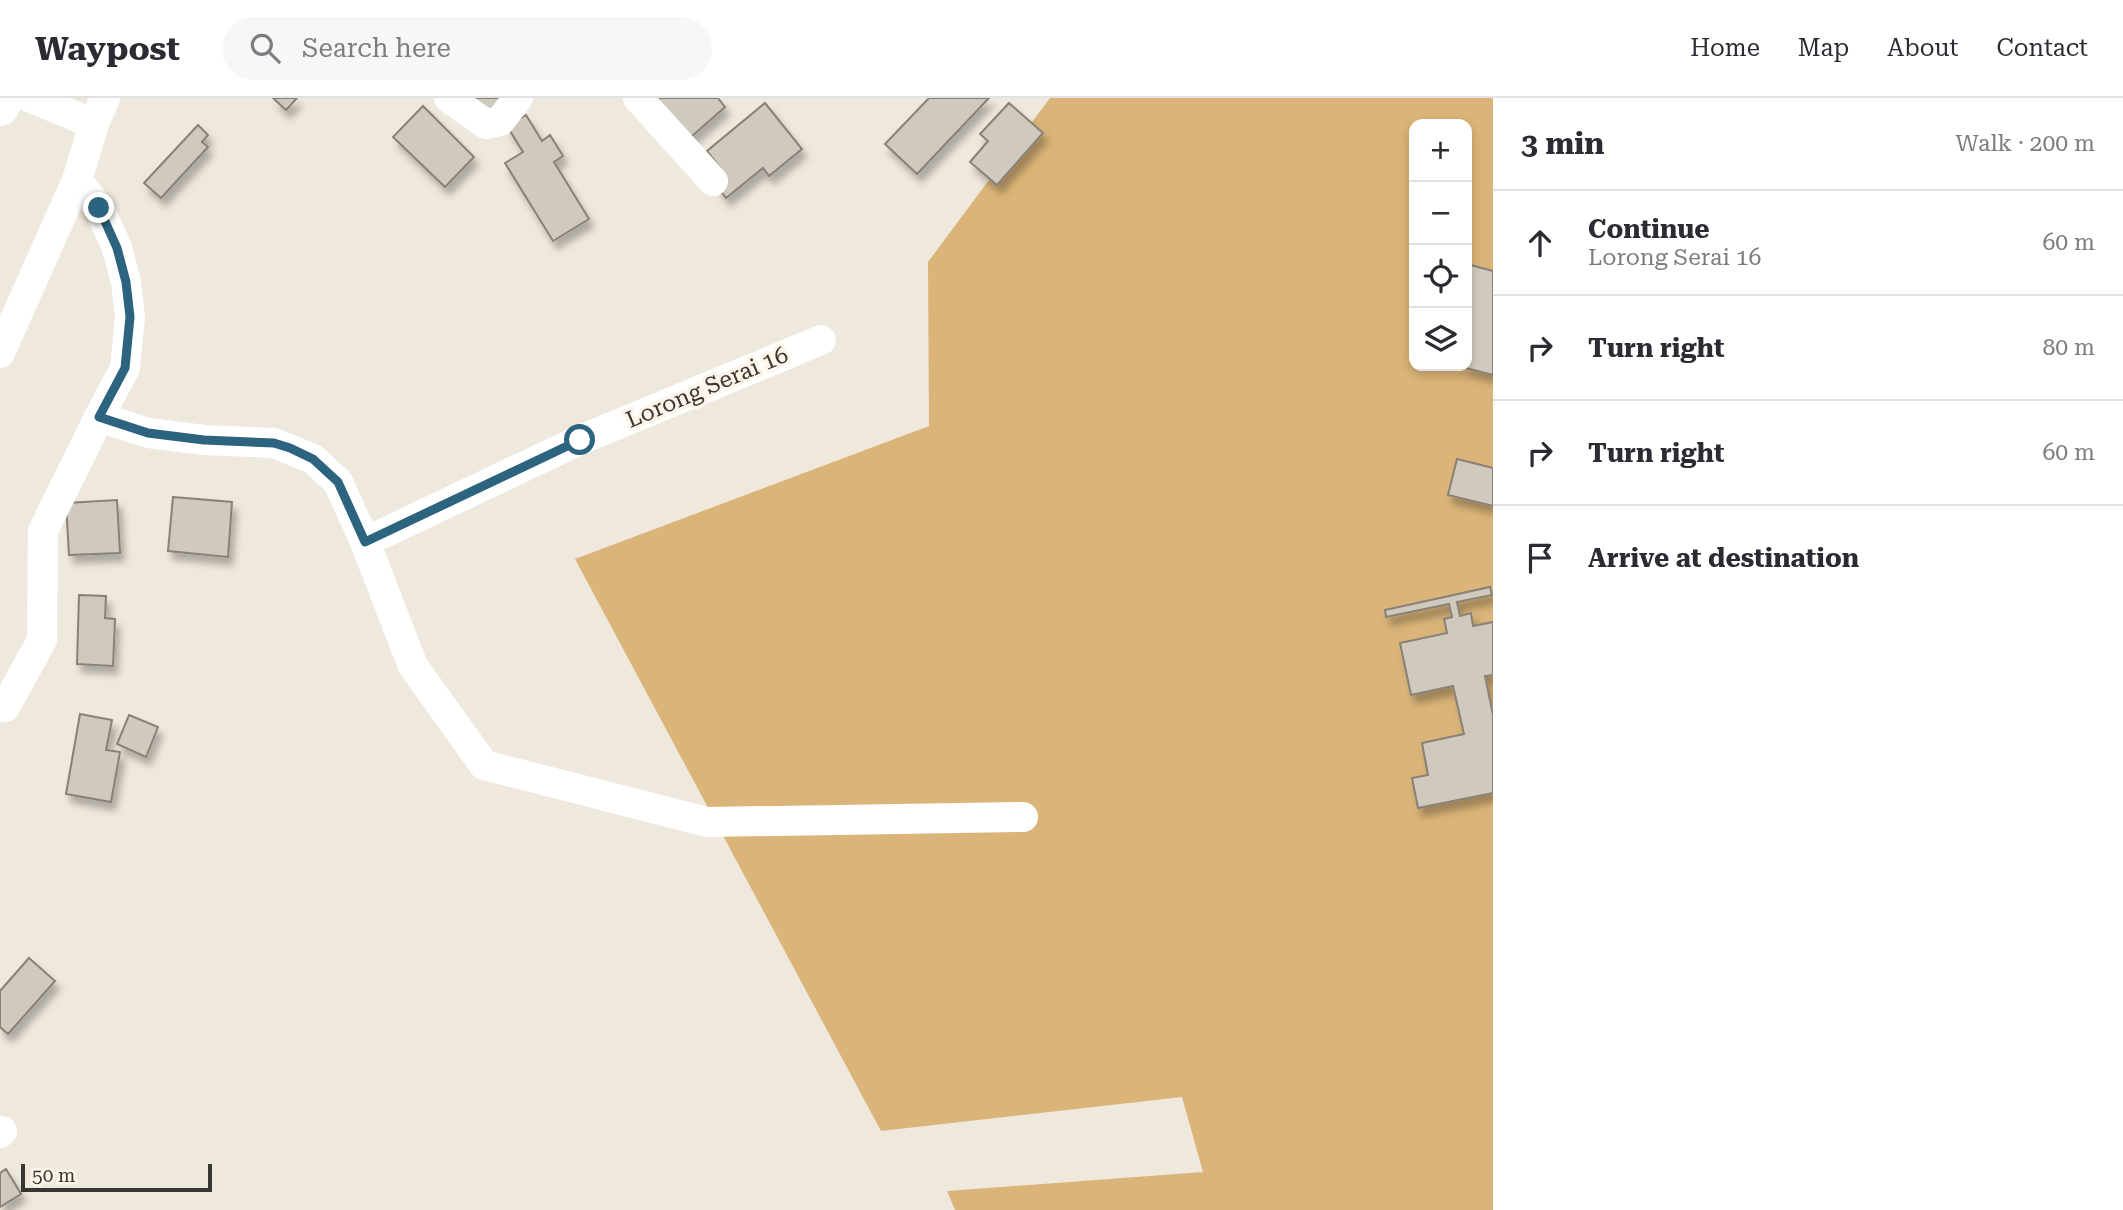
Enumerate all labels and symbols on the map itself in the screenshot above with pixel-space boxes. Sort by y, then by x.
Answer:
route end [83,192,114,223]
street label: Lorong Serai 16 [622,341,792,434]
route start [564,424,595,455]
scale bar [21,1161,212,1193]

